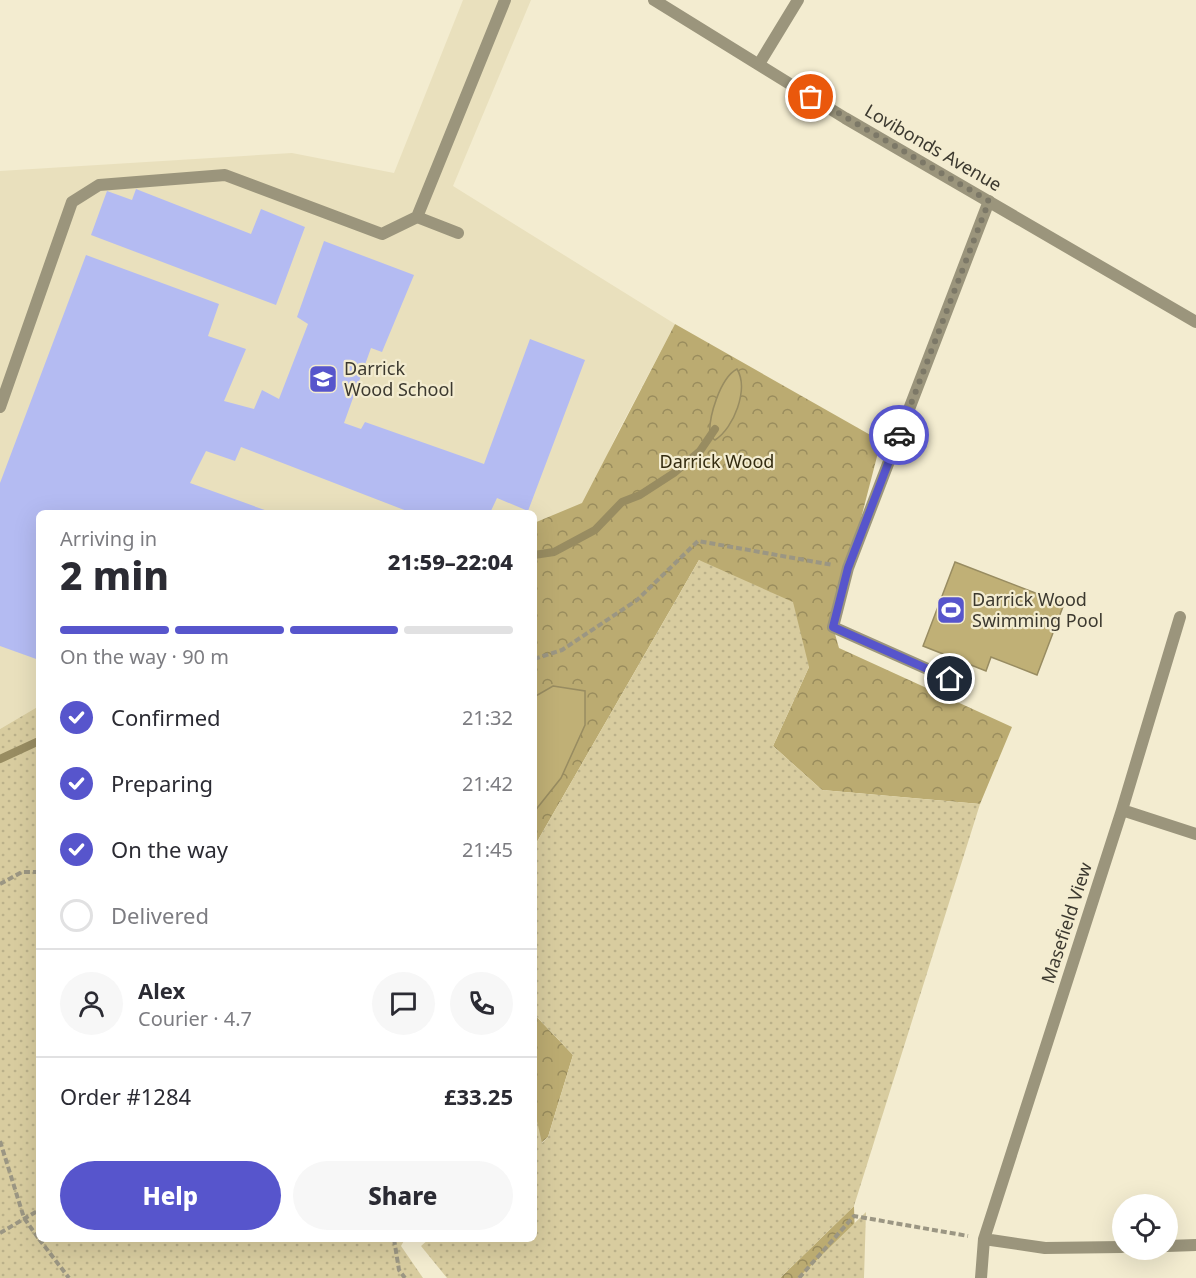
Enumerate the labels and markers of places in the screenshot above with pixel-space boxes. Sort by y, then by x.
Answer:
pin [785,71,836,122]
place label: Darrick Wood School [344,356,454,401]
school or university icon: Darrick Wood School [307,363,339,395]
place label: Darrick Wood Swimming Pool [972,587,1103,632]
sports icon: Darrick Wood Swimming Pool [935,594,967,626]
pin [924,653,975,704]

